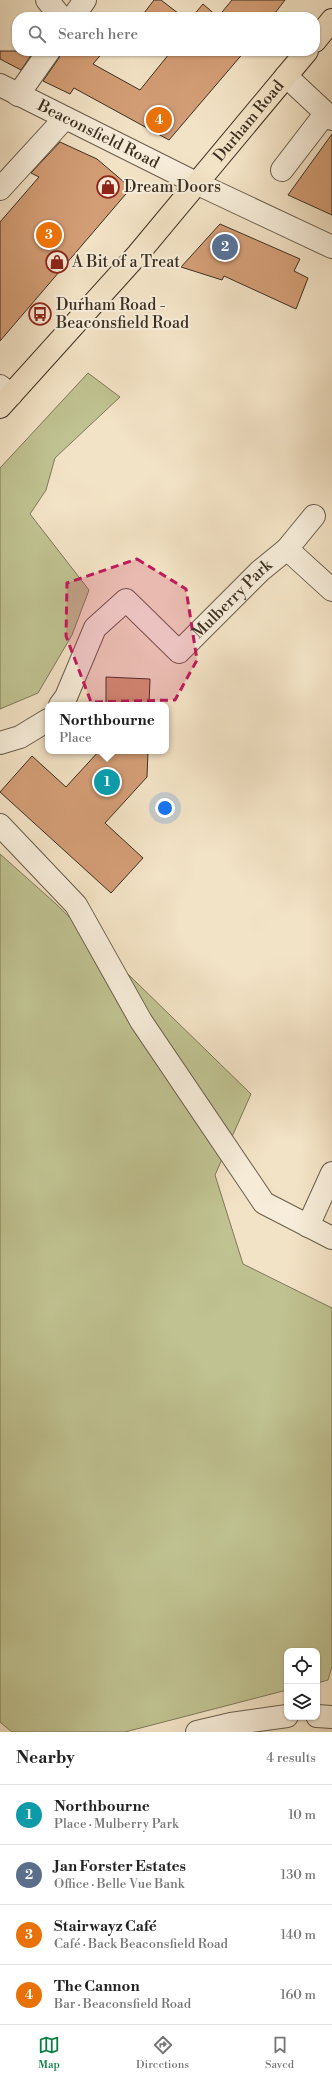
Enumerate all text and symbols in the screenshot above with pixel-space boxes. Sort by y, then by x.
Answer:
search box [12,12,320,56]
icon: search [26,23,48,45]
text: Search here [58,25,138,44]
street label: Durham Road [209,76,288,166]
street label: Beaconsfield Road [33,95,162,173]
pin: 4 [146,105,172,135]
shop icon: Dream Doors [95,174,121,200]
place label: Dream Doors [124,177,221,197]
pin: 3 [36,220,62,250]
pin: 2 [212,232,238,262]
shop icon: A Bit of a Treat [44,249,70,275]
place label: A Bit of a Treat [71,252,180,272]
place label: Durham Road - Beaconsfield Road [55,295,189,333]
bus stop icon: Durham Road - Beaconsfield Road [27,301,53,327]
street label: Mulberry Park [188,554,277,643]
popup [45,702,169,754]
text: Northbourne [59,711,155,730]
text: Place [59,730,92,746]
pin: 1 [94,767,120,797]
your location [155,798,175,818]
map controls [284,1648,320,1720]
button: locate [284,1648,320,1684]
button: layers [284,1684,320,1720]
text: Nearby [16,1747,75,1769]
text: 4 results [266,1750,316,1766]
text: Northbourne [54,1797,150,1816]
text: 1 [26,1807,32,1823]
text: 10 m [288,1807,316,1823]
text: Place · Mulberry Park [54,1816,179,1832]
text: Jan Forster Estates [54,1857,186,1876]
text: 2 [25,1867,33,1883]
text: 130 m [281,1867,316,1883]
text: Office · Belle Vue Bank [54,1876,185,1892]
text: Stairwayz Café [54,1917,157,1936]
text: 3 [25,1927,33,1943]
text: 140 m [280,1927,316,1943]
text: Café · Back Beaconsfield Road [54,1936,228,1952]
text: The Cannon [54,1977,140,1996]
text: 4 [25,1987,33,2003]
text: 160 m [280,1987,316,2003]
text: Bar · Beaconsfield Road [54,1996,191,2012]
tab: Map [38,2034,60,2072]
tab: Directions [136,2034,189,2072]
tab: Saved [265,2034,294,2072]

